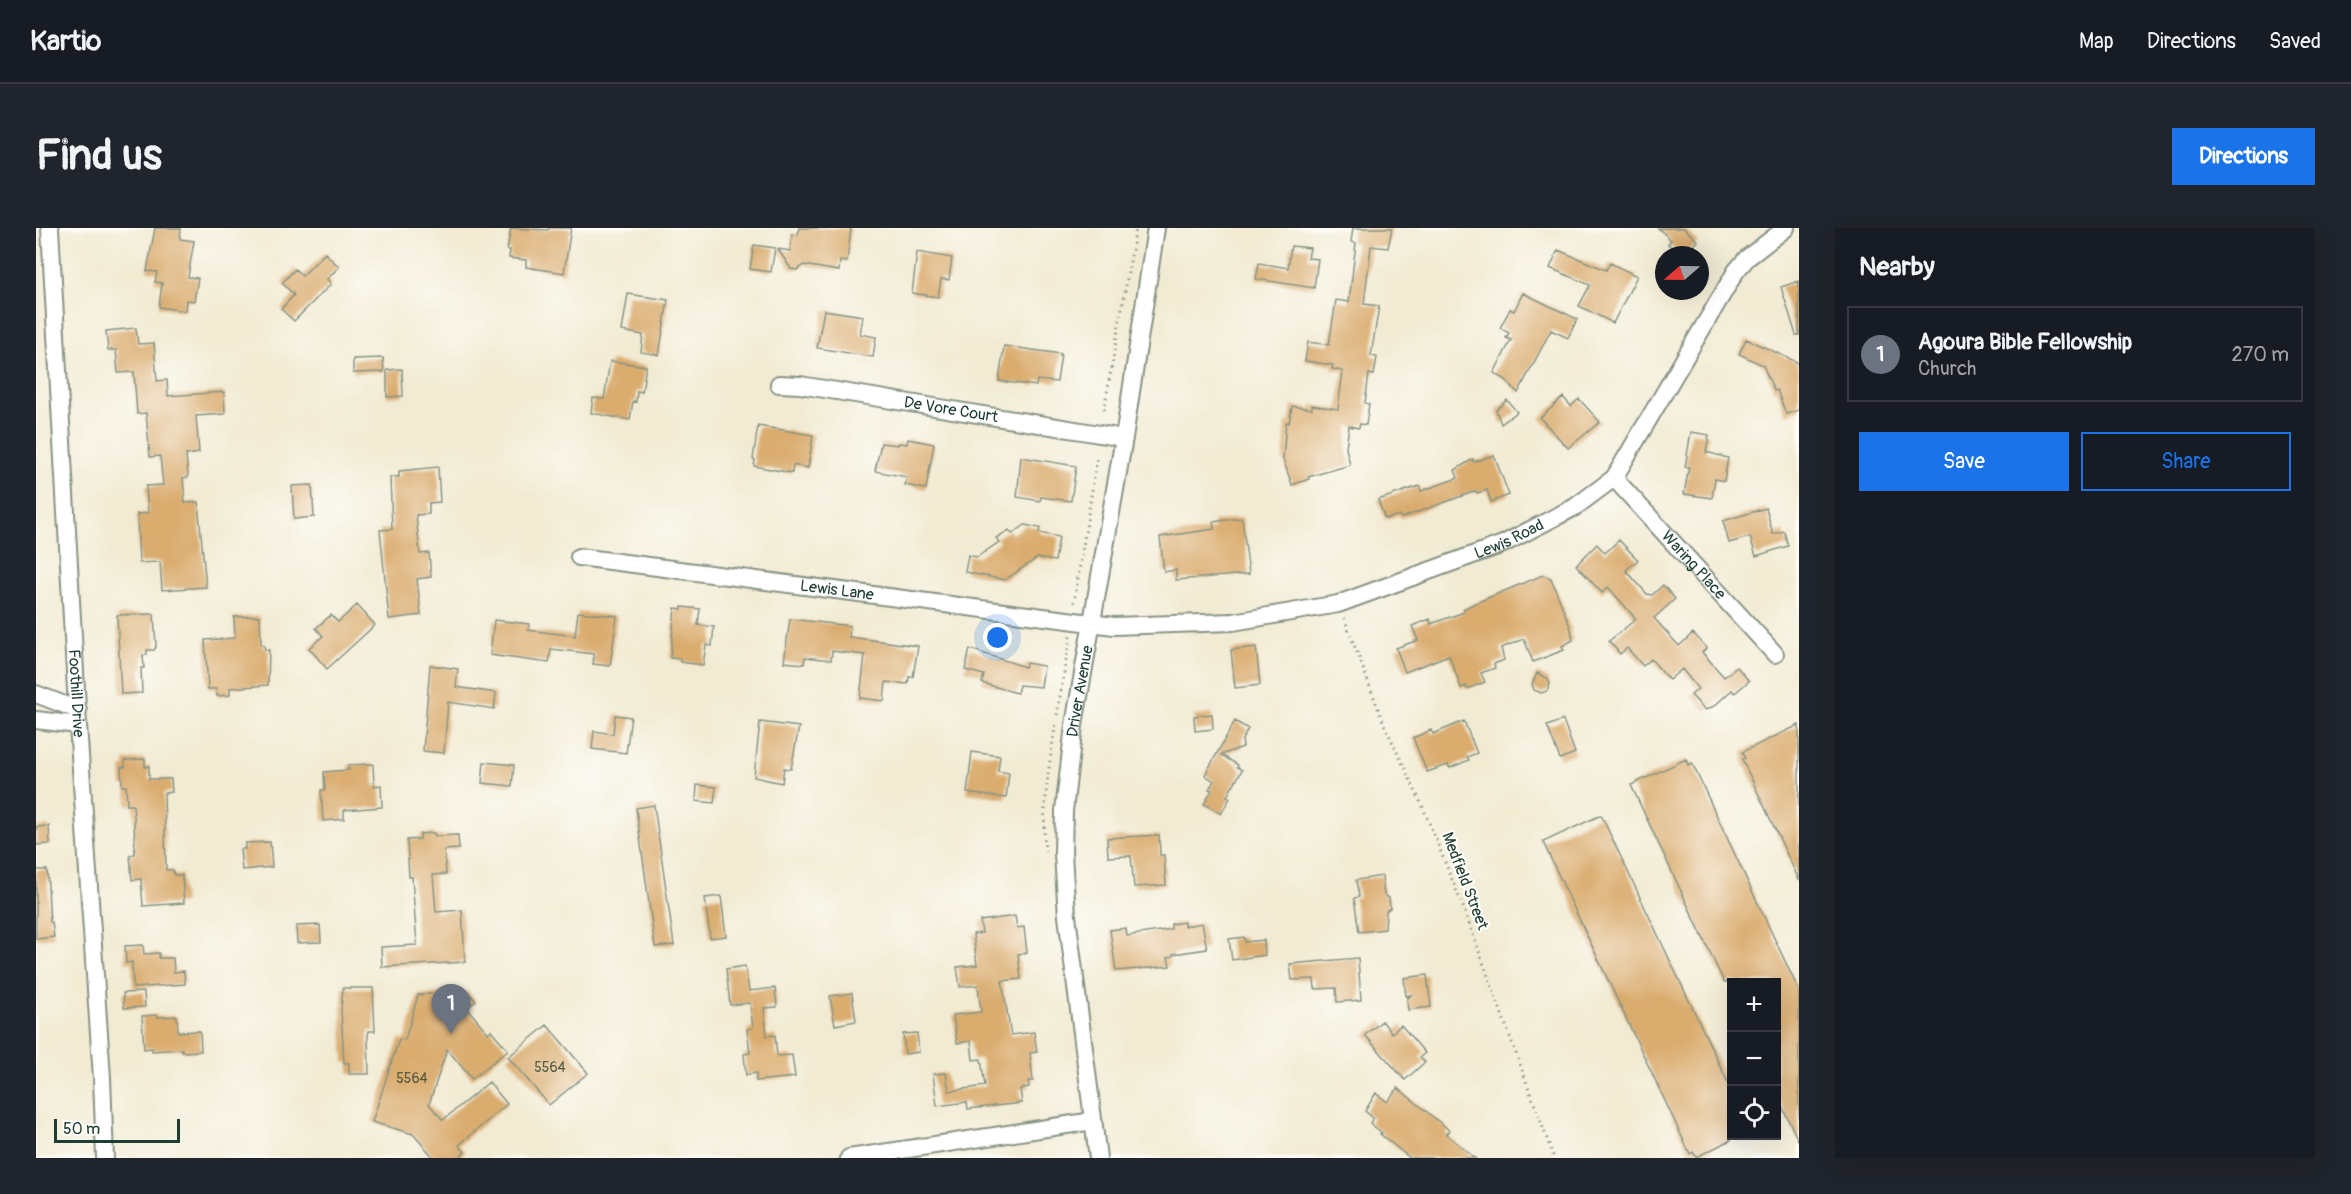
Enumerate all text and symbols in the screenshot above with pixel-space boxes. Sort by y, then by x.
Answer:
text: Kartio [30,24,101,59]
text: Map [2079,28,2114,55]
text: Directions [2147,28,2236,55]
text: Saved [2269,28,2321,55]
button: Directions [2172,128,2315,185]
text: Find us [36,130,162,182]
north arrow [1655,246,1709,300]
text: Nearby [1859,251,1935,283]
text: Agoura Bible Fellowship [1918,328,2132,356]
text: 1 [1877,342,1884,367]
text: 270 m [2231,342,2289,367]
text: Church [1918,356,1976,381]
street label: De Vore Court [902,392,1000,427]
button: Save [1859,432,2069,491]
button: Share [2081,432,2291,491]
street label: Lewis Road [1472,515,1547,564]
street label: Waring Place [1657,526,1730,604]
street label: Lewis Lane [799,576,875,605]
your location [983,623,1012,652]
street label: Driver Avenue [1063,644,1098,738]
street label: Foothill Drive [64,649,89,738]
street label: Medfield Street [1437,829,1493,933]
map controls [1727,978,1781,1140]
button: + [1727,978,1781,1032]
pin: 1 [432,984,470,1034]
button: − [1727,1032,1781,1086]
house number: 5564 [534,1059,566,1076]
house number: 5564 [396,1070,428,1087]
button: locate [1727,1086,1781,1140]
scale bar [54,1116,180,1144]
text: 50 m [63,1119,100,1139]

